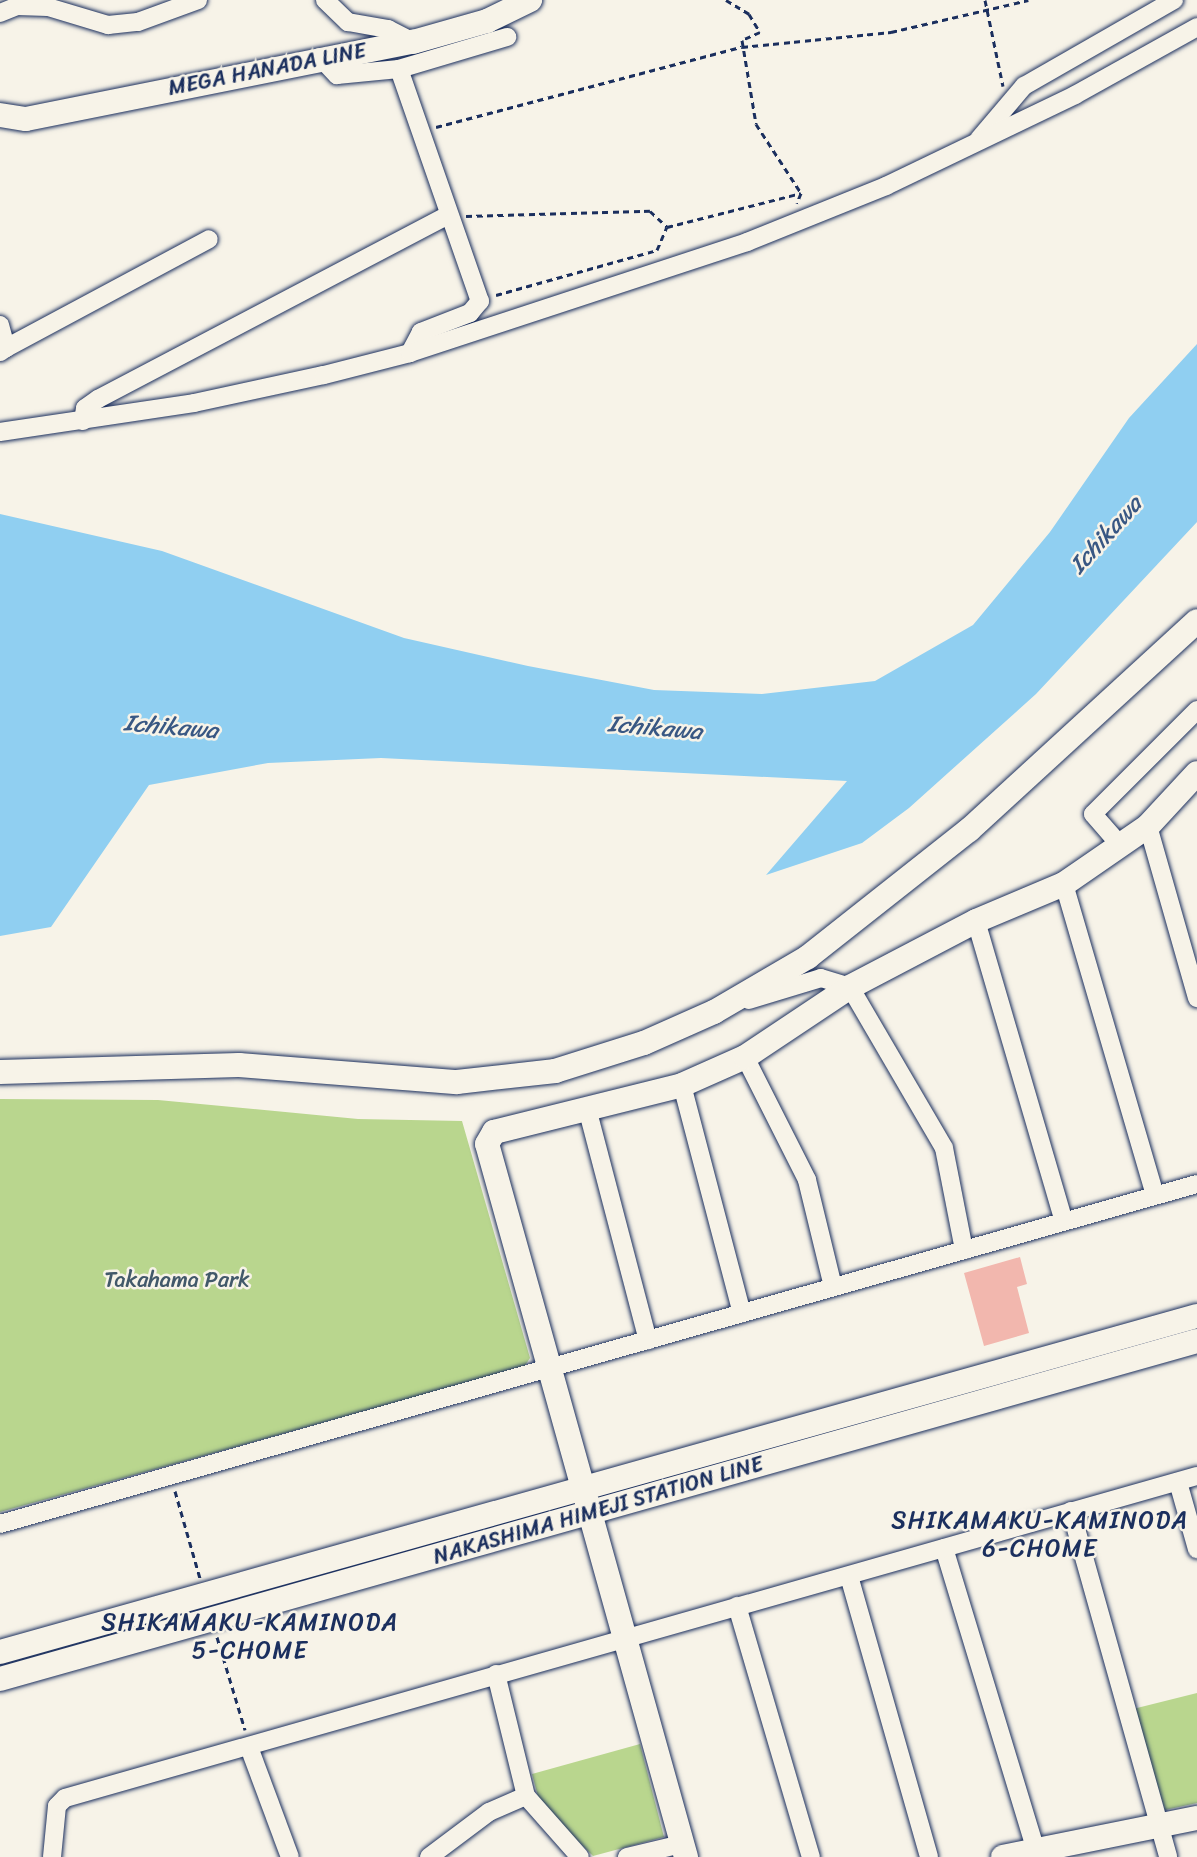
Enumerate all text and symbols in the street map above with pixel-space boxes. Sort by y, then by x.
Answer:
street label: MEGA HANADA LINE [165,37,369,101]
water label: Ichikawa [1064,490,1148,580]
water label: Ichikawa [123,709,219,745]
water label: Ichikawa [607,710,703,746]
park label: Takahama Park [104,1267,250,1293]
street label: NAKASHIMA HIMEJI STATION LINE [428,1450,768,1570]
district label: SHIKAMAKU-KAMINODA 6-CHOME [893,1507,1187,1563]
district label: SHIKAMAKU-KAMINODA 5-CHOME [103,1609,397,1665]

